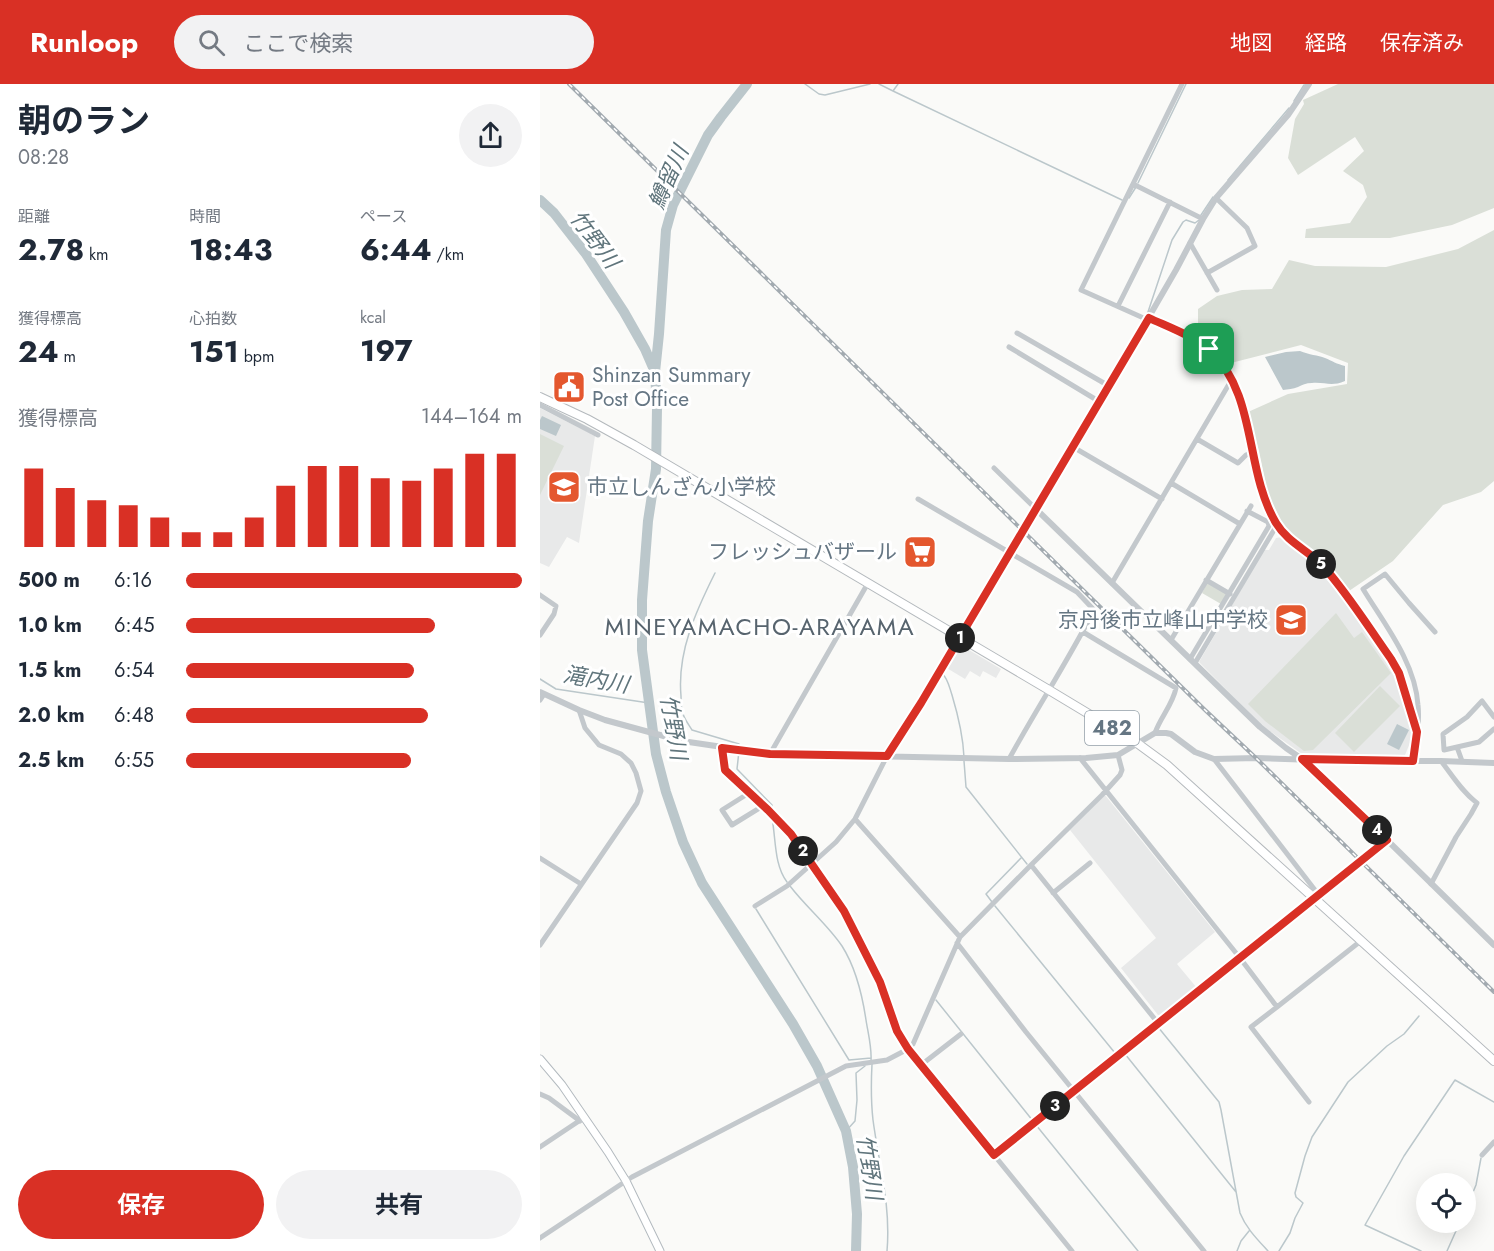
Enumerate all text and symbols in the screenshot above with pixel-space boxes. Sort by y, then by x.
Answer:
search box [174,15,594,69]
text: Runloop [30,22,138,63]
icon: search [195,26,228,59]
text: ここで検索 [243,27,353,59]
text: 地図 [1230,28,1272,58]
text: 経路 [1305,28,1347,58]
text: 保存済み [1380,28,1464,58]
text: 朝のラン [18,97,150,144]
button: share [459,104,522,167]
water label: 鱒留川 [640,139,697,214]
text: 08:28 [18,143,69,172]
water label: 竹野川 [562,203,629,277]
text: 距離 [18,205,50,228]
text: 時間 [189,205,221,228]
text: ペース [360,205,407,228]
text: 2.78 [18,228,84,271]
text: 18:43 [189,228,272,271]
text: 6:44 [360,228,432,271]
text: km [84,243,109,266]
text: /km [432,243,464,266]
text: kcal [360,306,386,329]
text: 獲得標高 [18,307,82,330]
text: 心拍数 [189,307,237,330]
pin [1183,323,1234,374]
text: 197 [360,329,413,372]
text: 24 [18,330,59,373]
text: 151 [189,330,239,373]
icon: arrive [1192,332,1225,365]
text: m [59,345,76,368]
text: bpm [239,345,274,368]
place label: Shinzan Summary Post Office [592,360,751,414]
public building icon: Shinzan Summary Post Office [551,369,587,405]
text: 144–164 m [421,402,522,431]
text: 獲得標高 [18,404,98,433]
school or university icon: 市立しんざん小学校 [546,469,582,505]
place label: 市立しんざん小学校 [587,472,776,502]
supermarket icon: フレッシュバザール [902,534,938,570]
place label: フレッシュバザール [708,537,897,567]
pin: 5 [1306,549,1336,579]
text: 5 [1316,552,1326,575]
text: 500 m [18,566,80,595]
text: 6:16 [114,566,152,595]
school or university icon: 京丹後市立峰山中学校 [1273,602,1309,638]
place label: 京丹後市立峰山中学校 [1058,605,1268,635]
district label: MINEYAMACHO-ARAYAMA [605,609,915,644]
text: 1.0 km [18,611,82,640]
text: 6:45 [114,611,154,640]
pin: 1 [945,623,975,653]
text: 1 [956,626,964,649]
text: 1.5 km [18,656,81,685]
text: 6:54 [114,656,154,685]
water label: 滝内川 [561,658,633,701]
water label: 竹野川 [653,692,696,764]
text: 2.0 km [18,701,85,730]
text: 6:48 [114,701,154,730]
road number: 482 [1085,711,1139,745]
text: 2.5 km [18,746,84,775]
text: 6:55 [114,746,154,775]
pin: 4 [1362,815,1392,845]
text: 4 [1371,818,1383,841]
pin: 2 [788,836,818,866]
text: 2 [798,839,808,862]
pin: 3 [1040,1091,1070,1121]
text: 3 [1050,1094,1060,1117]
water label: 竹野川 [849,1132,891,1204]
button: 保存 [18,1170,264,1239]
button: 共有 [276,1170,522,1239]
map controls [1416,1173,1476,1233]
button: locate [1416,1173,1476,1233]

